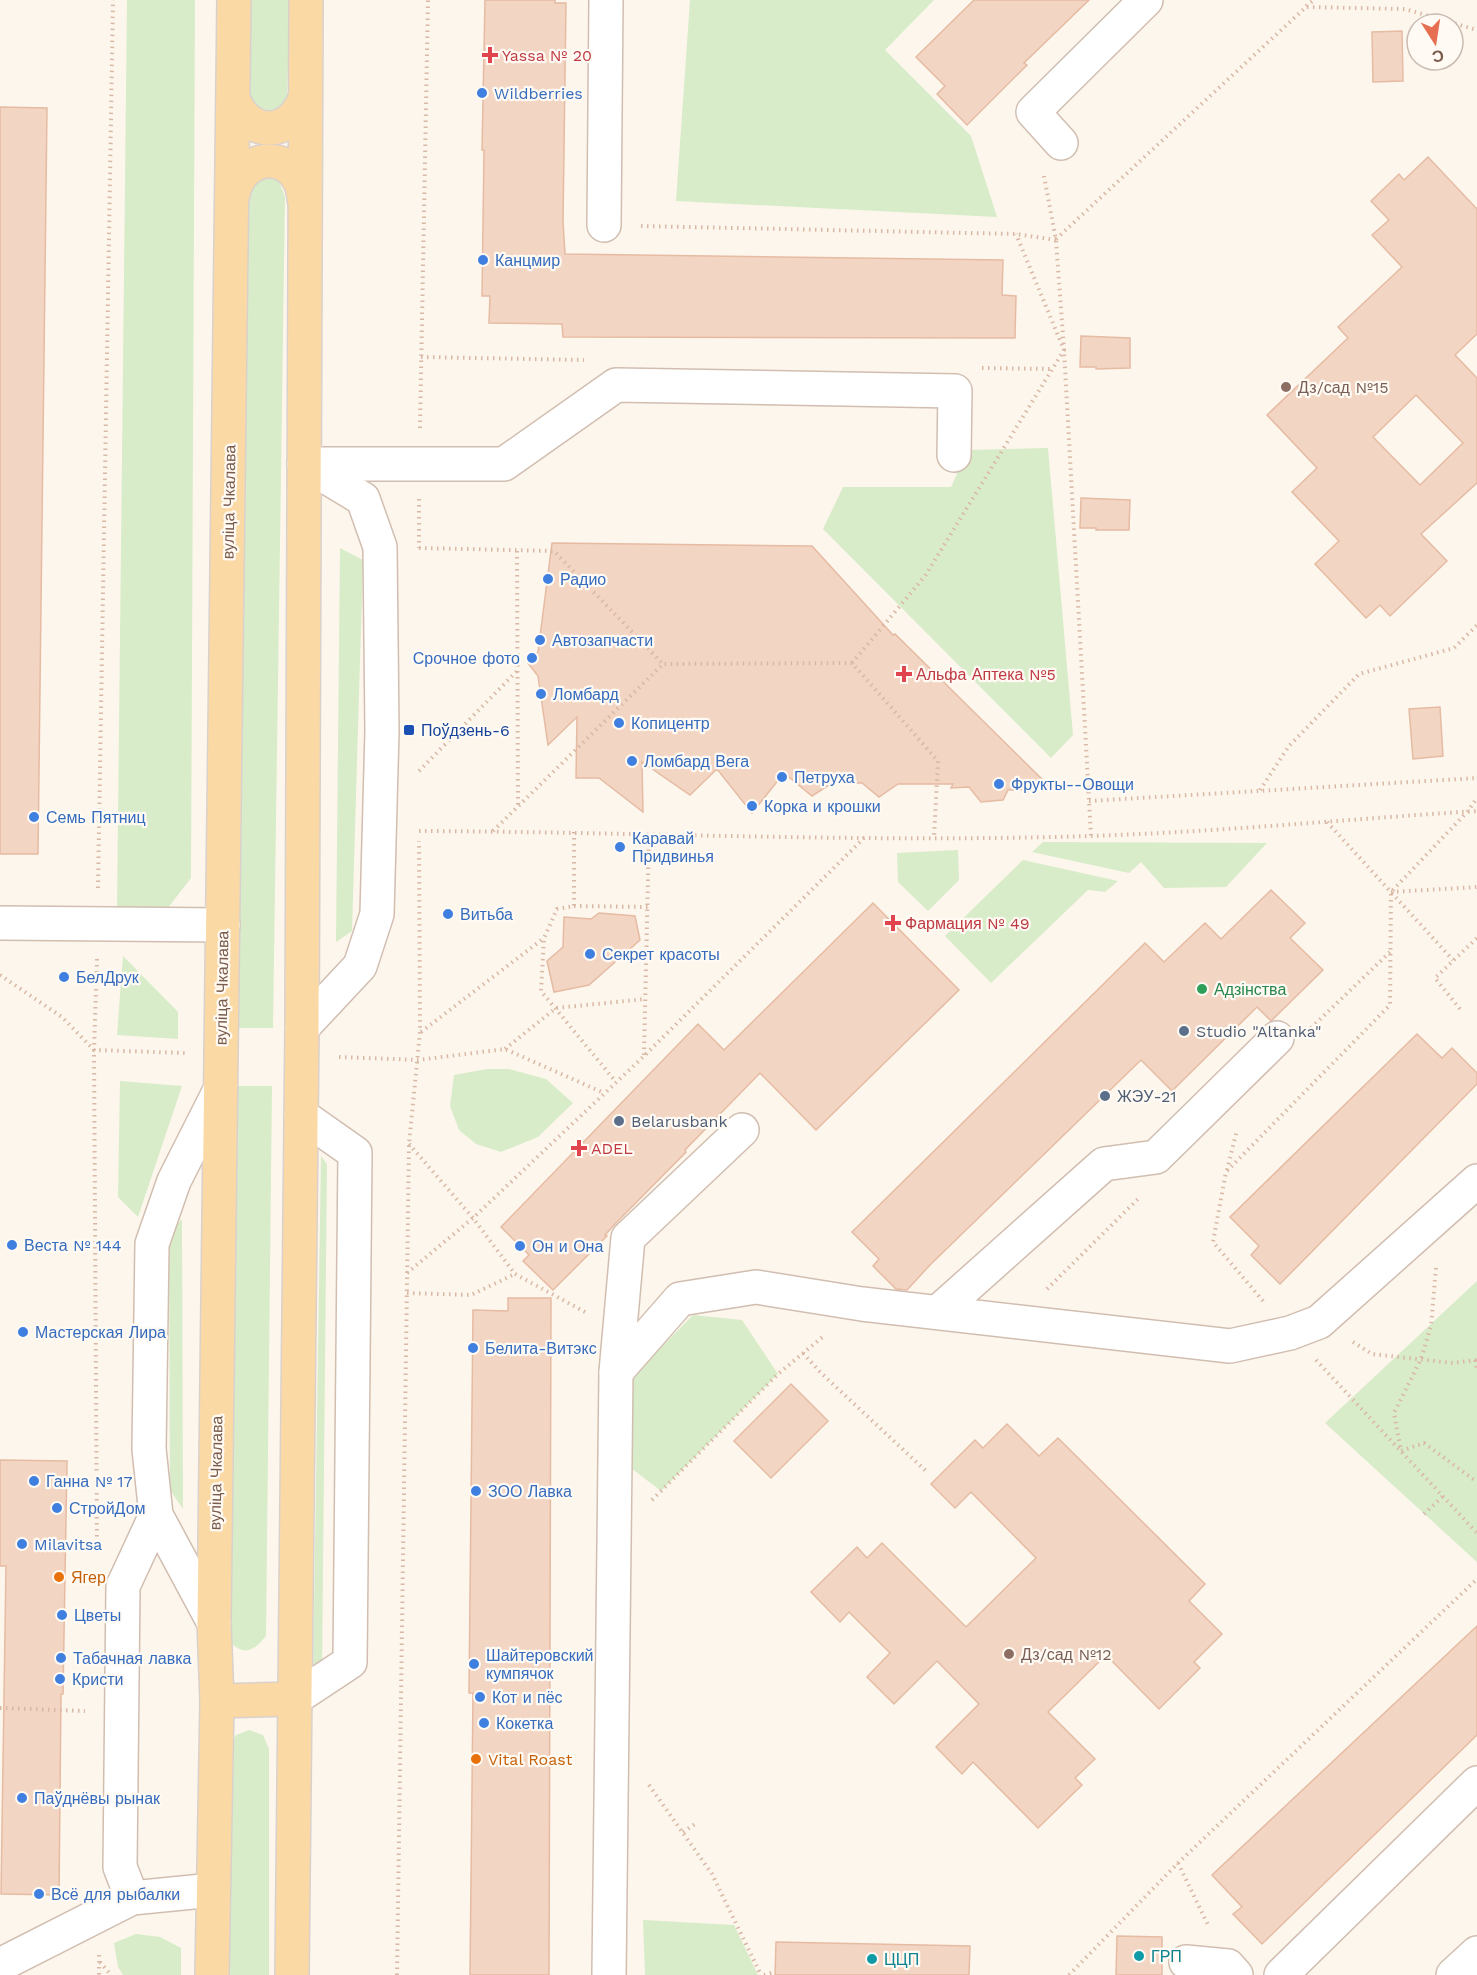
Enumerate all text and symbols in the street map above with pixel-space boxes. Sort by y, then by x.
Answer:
north arrow [1405,12,1465,72]
place label: Yassa № 20 [502,46,592,65]
text: С [1430,46,1446,67]
marker: Yassa № 20 [483,48,497,62]
place label: Wildberries [494,84,583,103]
marker: Wildberries [475,86,489,100]
place label: Канцмир [495,251,560,270]
marker: Канцмир [476,253,490,267]
place label: Дз/сад №15 [1298,378,1388,397]
marker: Дз/сад №15 [1279,380,1293,394]
street label: вуліца Чкалава [219,444,240,559]
place label: Радио [560,570,606,589]
marker: Радио [541,572,555,586]
place label: Автозапчасти [552,631,653,650]
marker: Автозапчасти [533,633,547,647]
place label: Срочное фото [413,649,520,668]
marker: Срочное фото [525,651,539,665]
place label: Альфа Аптека №5 [916,665,1056,684]
marker: Альфа Аптека №5 [897,667,911,681]
place label: Ломбард [553,685,619,704]
marker: Ломбард [534,687,548,701]
place label: Копицентр [631,714,710,733]
marker: Копицентр [612,716,626,730]
place label: Поўдзень-6 [421,721,510,740]
marker: Поўдзень-6 [402,723,416,737]
place label: Ломбард Вега [644,752,749,771]
marker: Ломбард Вега [625,754,639,768]
place label: Петруха [794,768,855,787]
marker: Петруха [775,770,789,784]
place label: Фрукты--Овощи [1011,775,1134,794]
marker: Фрукты--Овощи [992,777,1006,791]
place label: Корка и крошки [764,797,881,816]
marker: Корка и крошки [745,799,759,813]
place label: Семь Пятниц [46,808,146,827]
marker: Семь Пятниц [27,810,41,824]
place label: Каравай Придвинья [632,829,714,866]
marker: Каравай Придвинья [613,840,627,854]
place label: Витьба [460,905,513,924]
marker: Витьба [441,907,455,921]
place label: Фармация № 49 [905,914,1030,933]
marker: Фармация № 49 [886,916,900,930]
street label: вуліца Чкалава [212,930,233,1045]
place label: Секрет красоты [602,945,720,964]
marker: Секрет красоты [583,947,597,961]
place label: БелДрук [76,968,140,987]
marker: БелДрук [57,970,71,984]
place label: Адзінства [1214,980,1286,999]
marker: Адзінства [1195,982,1209,996]
place label: Studio "Altanka" [1196,1022,1321,1041]
marker: Studio "Altanka" [1177,1024,1191,1038]
place label: ЖЭУ-21 [1117,1087,1177,1106]
marker: ЖЭУ-21 [1098,1089,1112,1103]
place label: Belarusbank [631,1112,728,1131]
marker: Belarusbank [612,1114,626,1128]
place label: ADEL [591,1139,633,1158]
marker: ADEL [572,1141,586,1155]
place label: Веста № 144 [24,1236,122,1255]
place label: Он и Она [532,1237,603,1256]
marker: Веста № 144 [5,1238,19,1252]
marker: Он и Она [513,1239,527,1253]
place label: Мастерская Лира [35,1323,166,1342]
marker: Мастерская Лира [16,1325,30,1339]
place label: Белита-Витэкс [485,1339,597,1358]
marker: Белита-Витэкс [466,1341,480,1355]
street label: вуліца Чкалава [206,1415,227,1530]
place label: Ганна № 17 [46,1472,133,1491]
marker: Ганна № 17 [27,1474,41,1488]
place label: ЗОО Лавка [488,1482,572,1501]
marker: ЗОО Лавка [469,1484,483,1498]
place label: СтройДом [69,1499,146,1518]
marker: СтройДом [50,1501,64,1515]
place label: Milavitsa [34,1535,102,1554]
marker: Milavitsa [15,1537,29,1551]
place label: Ягер [71,1568,106,1587]
marker: Ягер [52,1570,66,1584]
place label: Цветы [74,1606,121,1625]
marker: Цветы [55,1608,69,1622]
place label: Дз/сад №12 [1021,1645,1111,1664]
place label: Шайтеровский кумпячок [486,1646,594,1683]
marker: Дз/сад №12 [1002,1647,1016,1661]
place label: Табачная лавка [73,1649,192,1668]
marker: Табачная лавка [54,1651,68,1665]
marker: Шайтеровский кумпячок [467,1657,481,1671]
place label: Кристи [72,1670,123,1689]
marker: Кристи [53,1672,67,1686]
place label: Кот и пёс [492,1688,563,1707]
marker: Кот и пёс [473,1690,487,1704]
place label: Кокетка [496,1714,553,1733]
marker: Кокетка [477,1716,491,1730]
place label: Vital Roast [488,1750,573,1769]
marker: Vital Roast [469,1752,483,1766]
place label: Паўднёвы рынак [34,1789,161,1808]
marker: Паўднёвы рынак [15,1791,29,1805]
place label: Всё для рыбалки [51,1885,180,1904]
marker: Всё для рыбалки [32,1887,46,1901]
place label: ГРП [1151,1947,1182,1966]
marker: ГРП [1132,1949,1146,1963]
place label: ЦЦП [884,1950,919,1969]
marker: ЦЦП [865,1952,879,1966]

